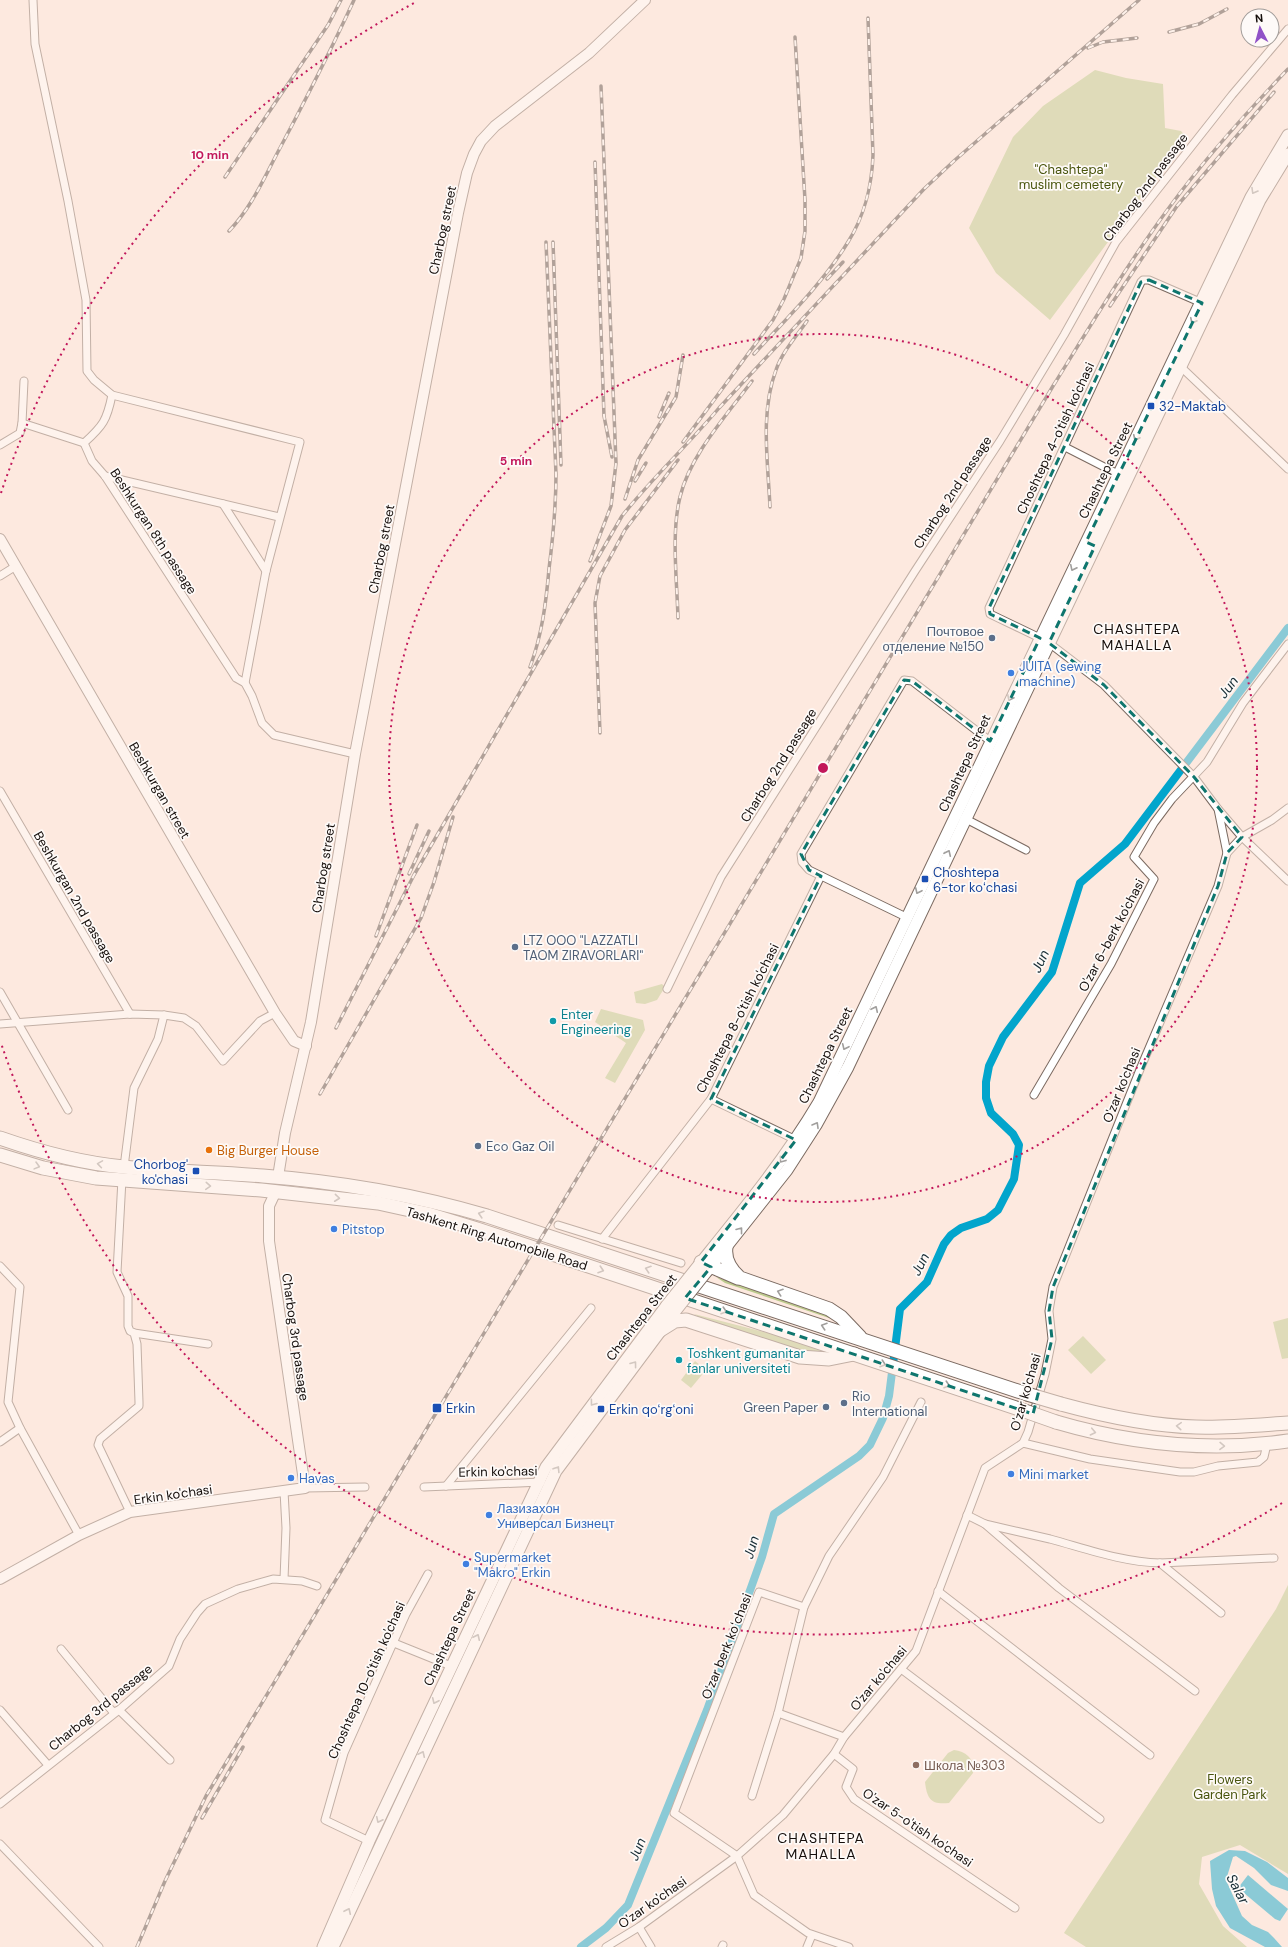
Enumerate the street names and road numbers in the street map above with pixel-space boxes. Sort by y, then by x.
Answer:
street label: Charbog 2nd passage [1099,130,1192,245]
street label: Charbog street [425,184,460,276]
street label: Choshtepa 4-o'tish ko'chasi [1013,360,1098,517]
street label: Chashtepa Street [1075,419,1136,521]
street label: Charbog 2nd passage [910,433,995,552]
street label: Beshkurgan 8th passage [106,465,201,597]
street label: Charbog street [365,503,398,595]
street label: Charbog 2nd passage [736,705,820,825]
street label: Chashtepa Street [934,712,994,815]
street label: Beshkurgan street [125,739,194,842]
street label: Charbog street [308,822,339,914]
street label: Beshkurgan 2nd passage [30,828,119,966]
street label: O'zar 6-berk ko'chasi [1075,876,1148,995]
street label: Choshtepa 8-o'tish ko'chasi [692,941,783,1096]
street label: Chashtepa Street [795,1004,856,1106]
street label: O'zar ko'chasi [1099,1045,1144,1125]
street label: Tashkent Ring Automobile Road [404,1203,590,1274]
street label: Chashtepa Street [602,1270,681,1364]
street label: Charbog 3rd passage [278,1272,313,1402]
street label: O'zar ko'chasi [1006,1351,1045,1433]
street label: Erkin ko'chasi [458,1462,538,1481]
street label: Erkin ko'chasi [133,1481,213,1508]
street label: Chashtepa Street [419,1586,479,1689]
street label: Oʻzar berk koʻchasi [697,1591,755,1702]
street label: Choshtepa 10-o'tish ko'chasi [324,1599,409,1762]
street label: O'zar ko'chasi [846,1642,911,1714]
street label: Chаrbog 3rd passage [45,1660,156,1754]
street label: O'zar 5-o'tish ko'chasi [859,1784,976,1871]
street label: O'zar ko'chasi [615,1873,690,1932]

